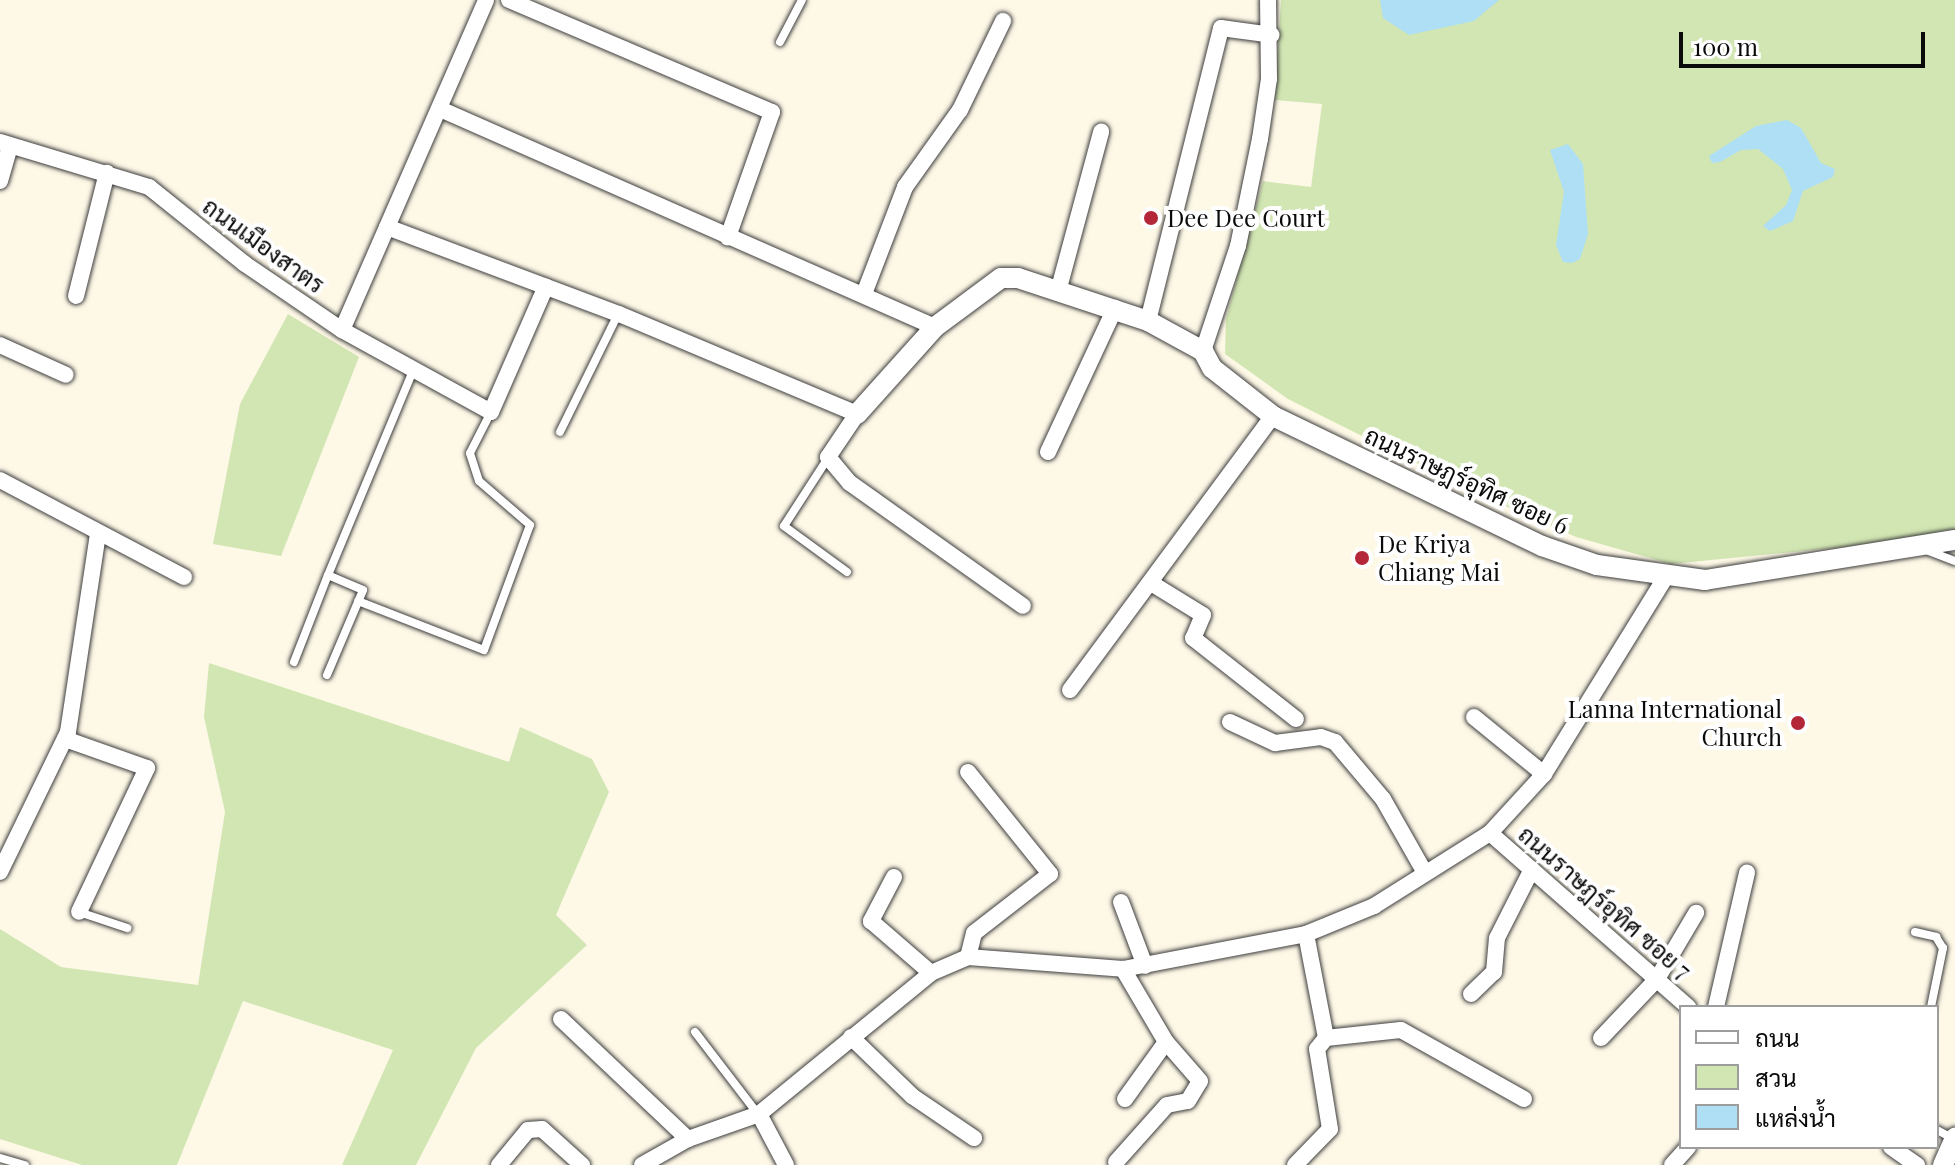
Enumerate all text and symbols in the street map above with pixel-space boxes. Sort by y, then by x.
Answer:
scale bar [1683,16,1929,66]
text: 100 m [1693,30,1758,62]
street label: ถนนเมืองสาตร [198,191,330,299]
place label: Dee Dee Court [1167,204,1325,232]
marker: Dee Dee Court [1142,209,1160,227]
street label: ถนนราษฎร์อุทิศ ซอย 6 [1360,420,1574,540]
place label: De Kriya Chiang Mai [1378,530,1500,586]
marker: De Kriya Chiang Mai [1353,549,1371,567]
place label: Lanna International Church [1567,695,1782,751]
marker: Lanna International Church [1789,714,1807,732]
street label: ถนนราษฎร์อุทิศ ซอย 7 [1513,819,1697,985]
legend [1679,1005,1939,1149]
text: ถนน [1755,1021,1800,1053]
text: สวน [1755,1061,1797,1093]
text: แหล่งน้ำ [1755,1101,1836,1133]

